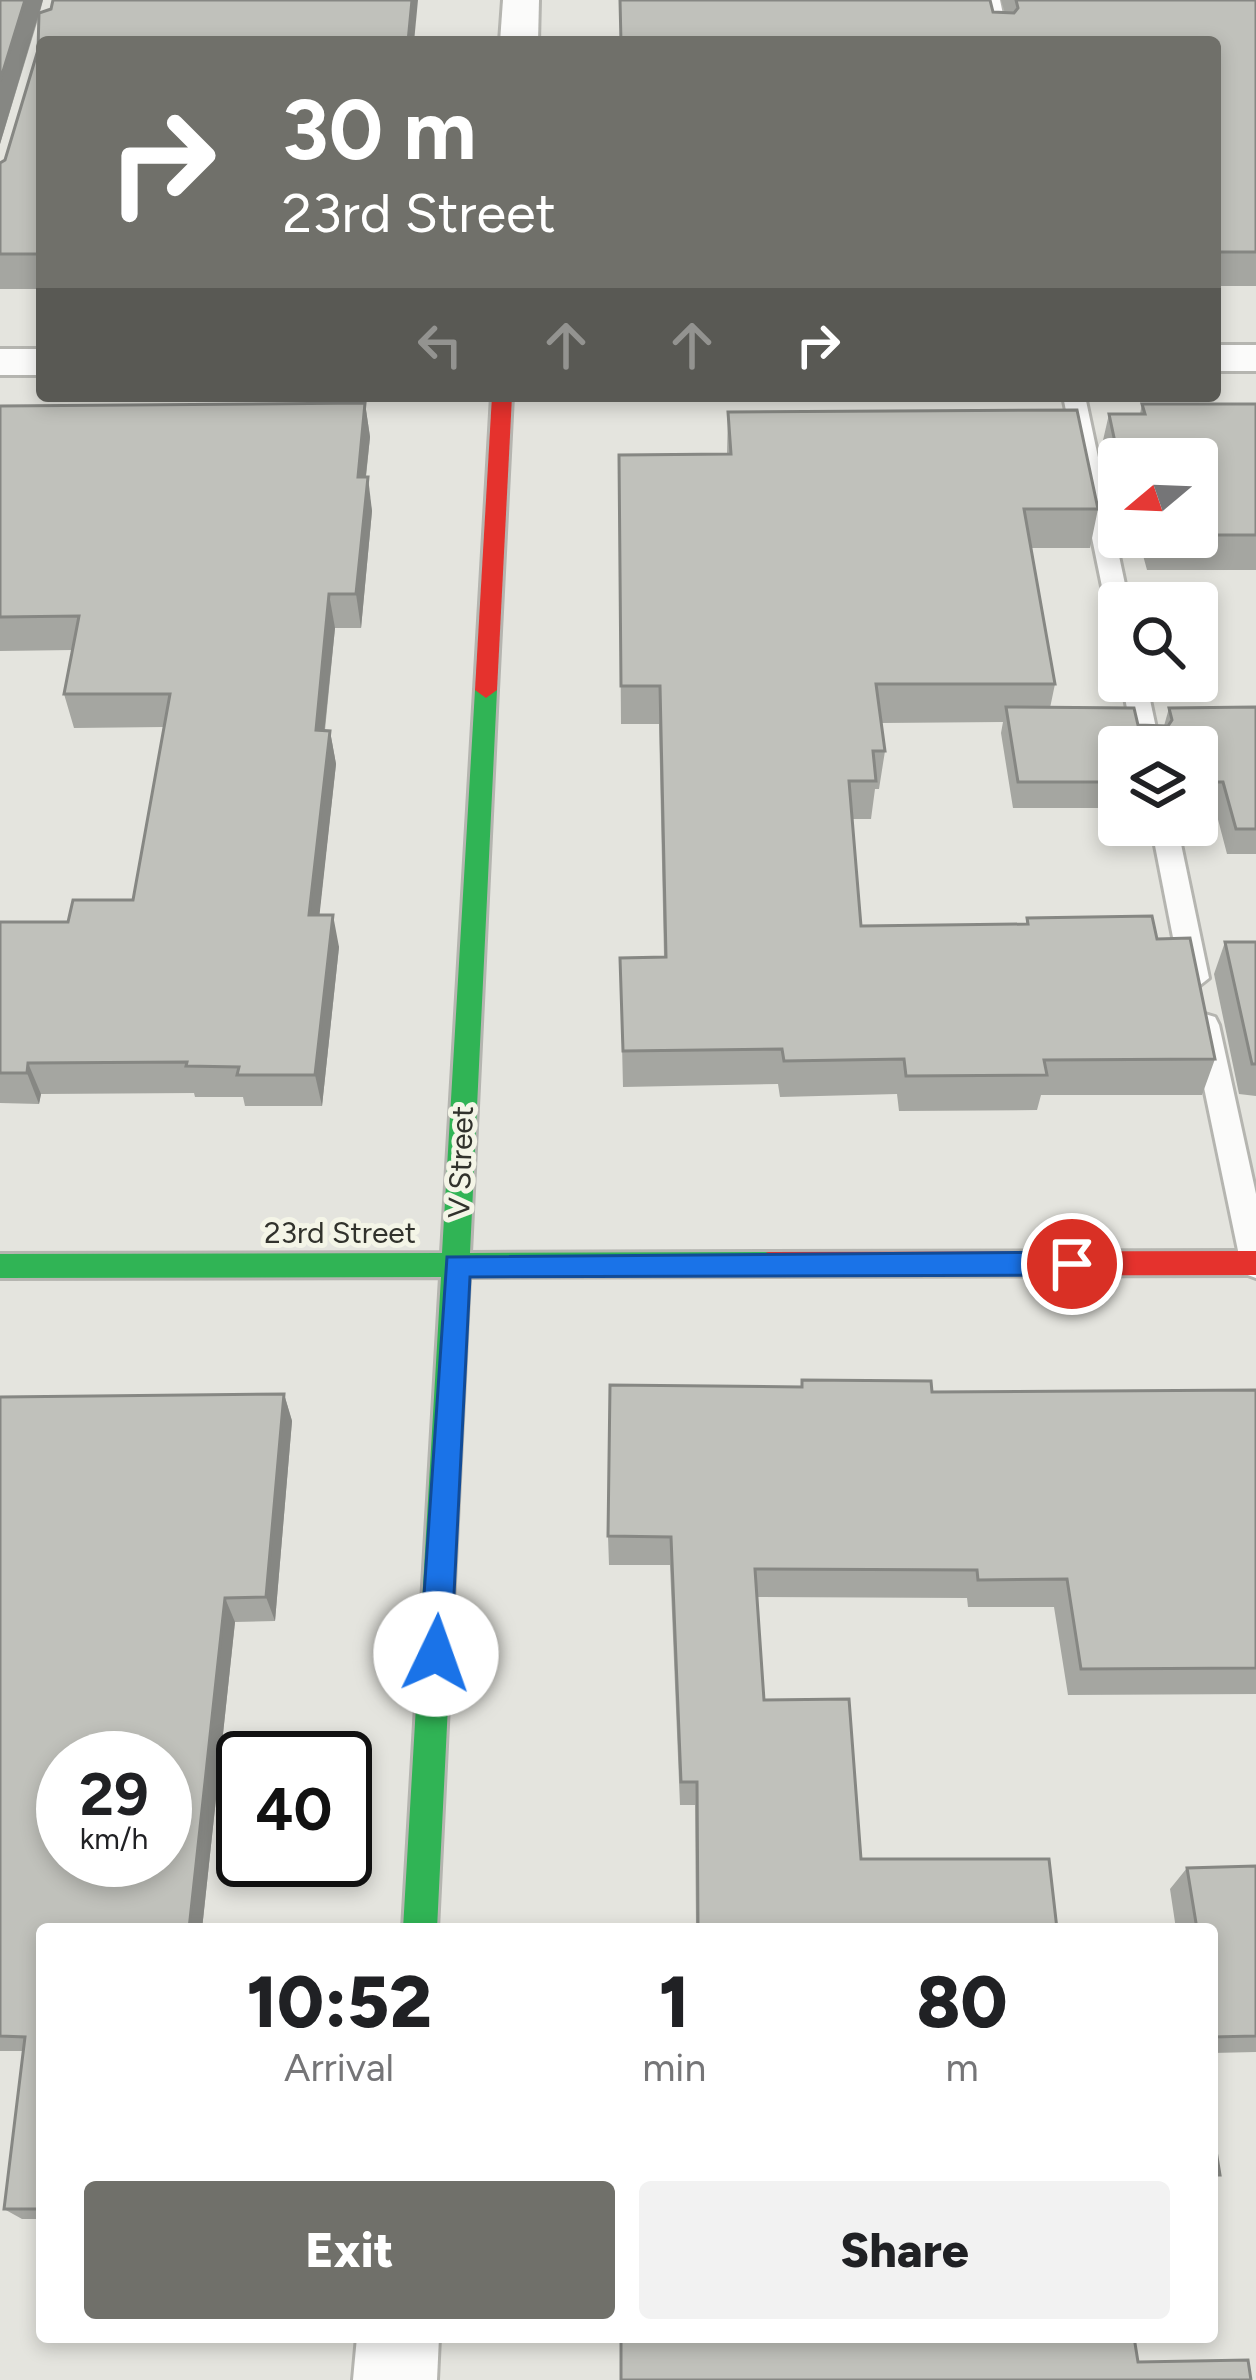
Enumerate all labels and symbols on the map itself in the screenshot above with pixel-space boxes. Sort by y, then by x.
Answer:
north arrow [1098,438,1218,558]
street label: V Street [440,1105,481,1219]
pin [1021,1213,1123,1315]
street label: 23rd Street [264,1214,416,1251]
position arrow [373,1591,499,1717]
speed limit sign: 40 [216,1731,372,1887]

